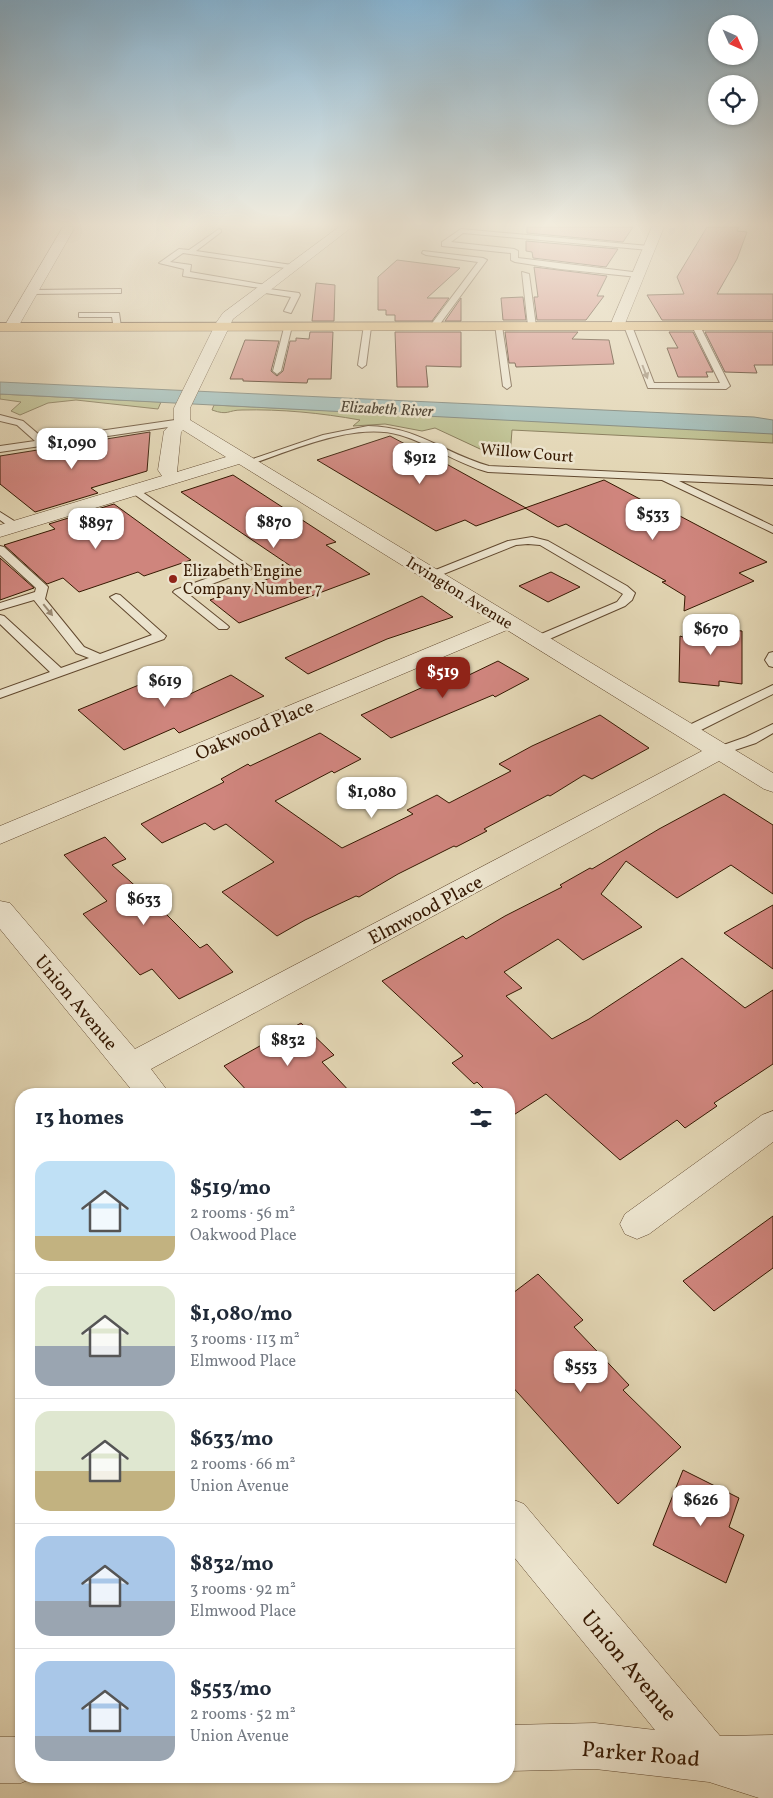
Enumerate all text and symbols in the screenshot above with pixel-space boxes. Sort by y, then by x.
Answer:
north arrow [708,15,758,65]
map controls [708,15,758,125]
button: locate [708,75,758,125]
one-way arrow [642,364,650,379]
water label: Elizabeth River [340,397,435,423]
pin: $1,090 [31,428,113,470]
text: $1,090 [48,433,96,455]
street label: Willow Court [479,439,575,469]
pin: $912 [390,442,450,485]
text: $912 [404,448,436,470]
pin: $533 [623,498,683,541]
text: $533 [637,504,669,526]
pin: $870 [244,506,304,549]
pin: $897 [66,508,126,550]
text: $870 [257,512,291,534]
text: $897 [79,513,113,535]
street label: Irvington Avenue [401,552,517,635]
place label: Elizabeth Engine Company Number 7 [183,561,323,601]
marker: Elizabeth Engine Company Number 7 [167,573,179,585]
one-way arrow [43,603,54,616]
pin: $670 [681,614,741,656]
text: $670 [694,619,728,641]
pin: $519 [413,656,473,699]
text: $519 [427,662,459,684]
pin: $619 [135,666,195,708]
text: $619 [149,671,181,693]
street label: Oakwood Place [191,694,318,768]
pin: $1,080 [331,776,413,819]
text: $1,080 [348,782,396,804]
street label: Elmwood Place [364,870,488,952]
pin: $633 [114,884,174,926]
text: $633 [127,889,161,911]
street label: Union Avenue [28,950,123,1057]
pin: $832 [258,1024,318,1067]
text: $832 [271,1030,305,1052]
text: 13 homes [35,1104,124,1133]
icon: filters [467,1104,495,1132]
text: $519/mo [190,1174,271,1203]
icon: home [75,1181,135,1241]
text: 2 rooms · 56 m² [190,1203,295,1225]
text: Oakwood Place [190,1225,297,1247]
text: $1,080/mo [190,1300,292,1329]
icon: home [75,1306,135,1366]
text: 3 rooms · 113 m² [190,1329,300,1351]
pin: $553 [551,1350,611,1393]
text: Elmwood Place [190,1351,296,1373]
text: $553 [565,1356,597,1378]
text: $633/mo [190,1425,273,1454]
icon: home [75,1431,135,1491]
text: 2 rooms · 66 m² [190,1454,296,1476]
text: Union Avenue [190,1476,289,1498]
pin: $626 [671,1484,731,1527]
text: $626 [684,1490,718,1512]
text: $832/mo [190,1550,274,1579]
icon: home [75,1556,135,1616]
text: 3 rooms · 92 m² [190,1579,296,1601]
text: Elmwood Place [190,1601,296,1623]
street label: Union Avenue [573,1605,684,1729]
text: $553/mo [190,1675,271,1704]
icon: home [75,1681,135,1741]
text: 2 rooms · 52 m² [190,1704,296,1726]
text: Union Avenue [190,1726,289,1748]
street label: Parker Road [580,1735,701,1776]

